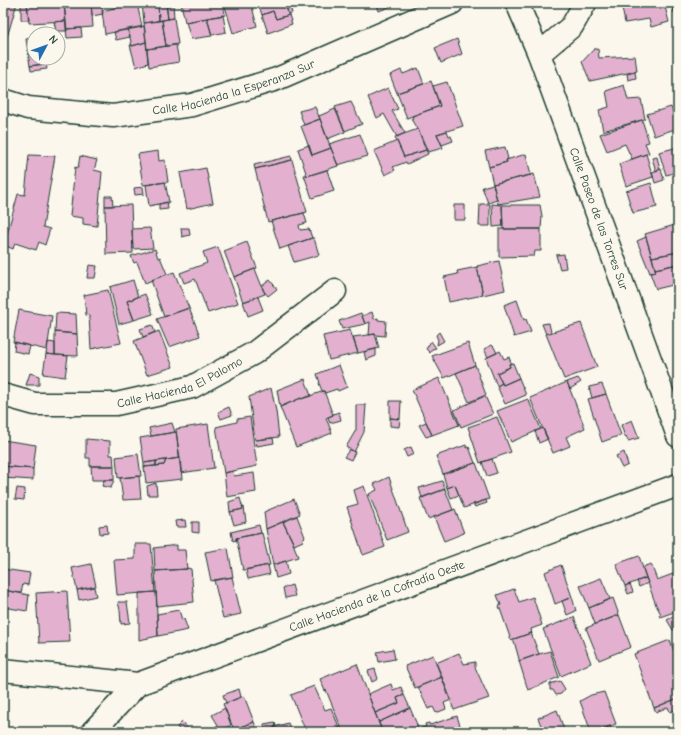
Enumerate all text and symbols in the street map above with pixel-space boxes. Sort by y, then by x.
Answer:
north arrow [26,26,66,66]
text: N [46,33,60,47]
street label: Calle Hacienda la Esperanza Sur [151,56,317,117]
street label: Calle Paseo de las Torres Sur [567,146,631,292]
street label: Calle Hacienda El Palomo [116,354,245,411]
street label: Calle Hacienda de la Cofradía Oeste [287,557,466,635]

